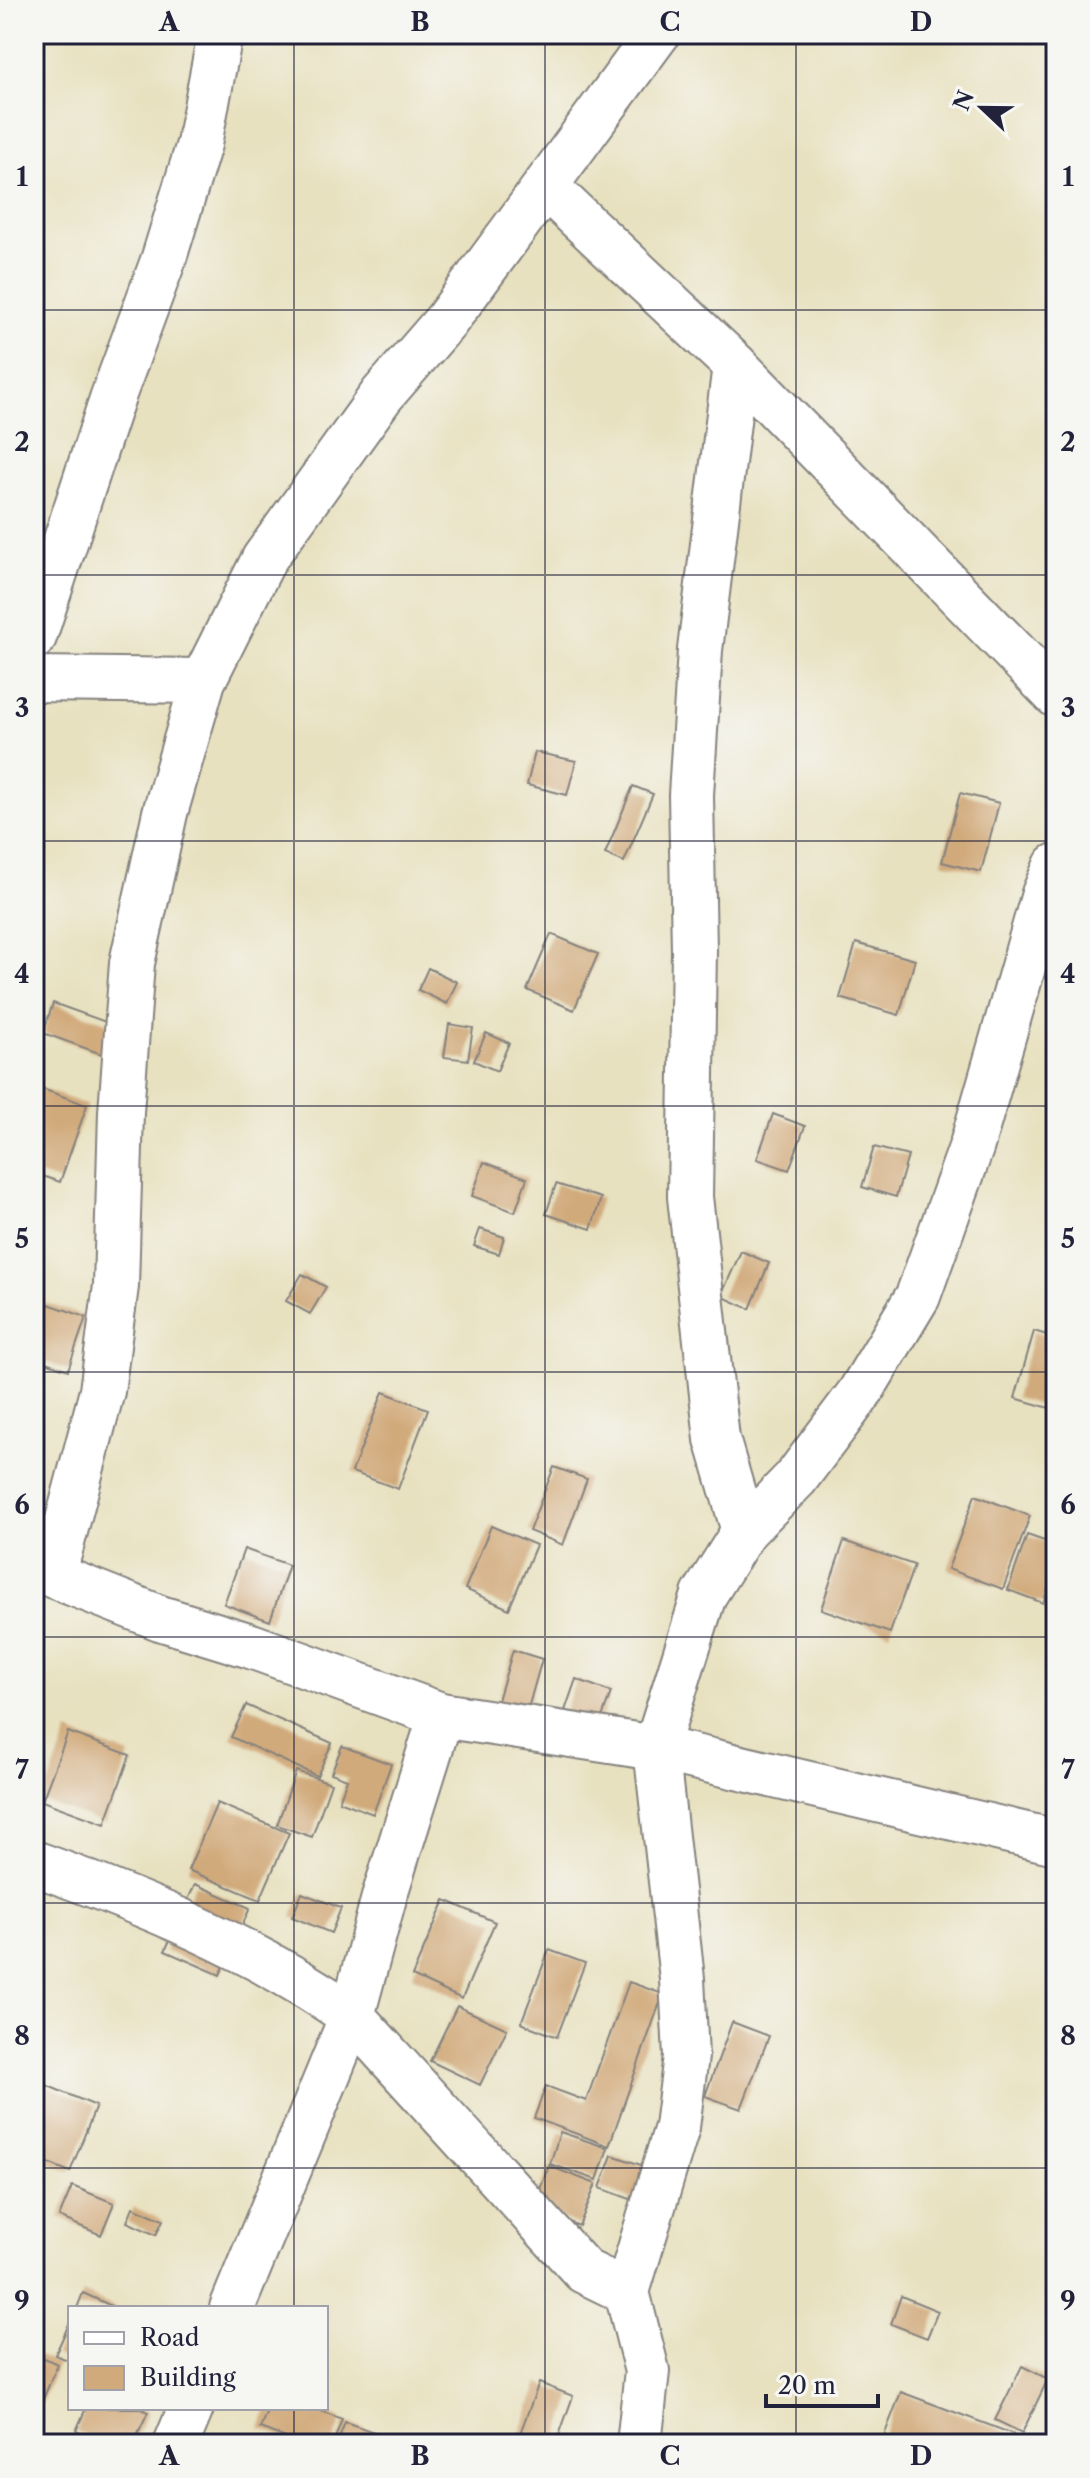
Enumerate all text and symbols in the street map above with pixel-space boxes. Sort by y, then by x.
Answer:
text: A [158,6,180,38]
text: B [410,6,430,38]
text: C [660,6,680,38]
text: D [910,6,932,38]
north arrow [942,68,1022,148]
text: N [948,87,980,115]
text: 1 [16,161,28,193]
text: 1 [1062,161,1074,193]
text: 2 [14,426,30,458]
text: 2 [1060,426,1076,458]
text: 3 [15,692,29,724]
text: 3 [1061,692,1075,724]
text: 4 [14,958,30,990]
text: 4 [1060,958,1076,990]
text: 5 [15,1223,29,1255]
text: 5 [1061,1223,1075,1255]
text: 6 [14,1489,30,1521]
text: 6 [1060,1489,1076,1521]
text: 7 [15,1754,29,1786]
text: 7 [1061,1754,1075,1786]
text: 8 [14,2020,30,2052]
text: 8 [1060,2020,1076,2052]
text: 9 [14,2285,30,2317]
text: 9 [1060,2285,1076,2317]
legend [68,2306,328,2410]
text: Road [140,2323,200,2352]
scale bar [766,2358,878,2408]
text: Building [140,2363,236,2392]
text: 20 m [778,2371,836,2400]
text: A [158,2440,180,2472]
text: B [410,2440,430,2472]
text: C [660,2440,680,2472]
text: D [910,2440,932,2472]

